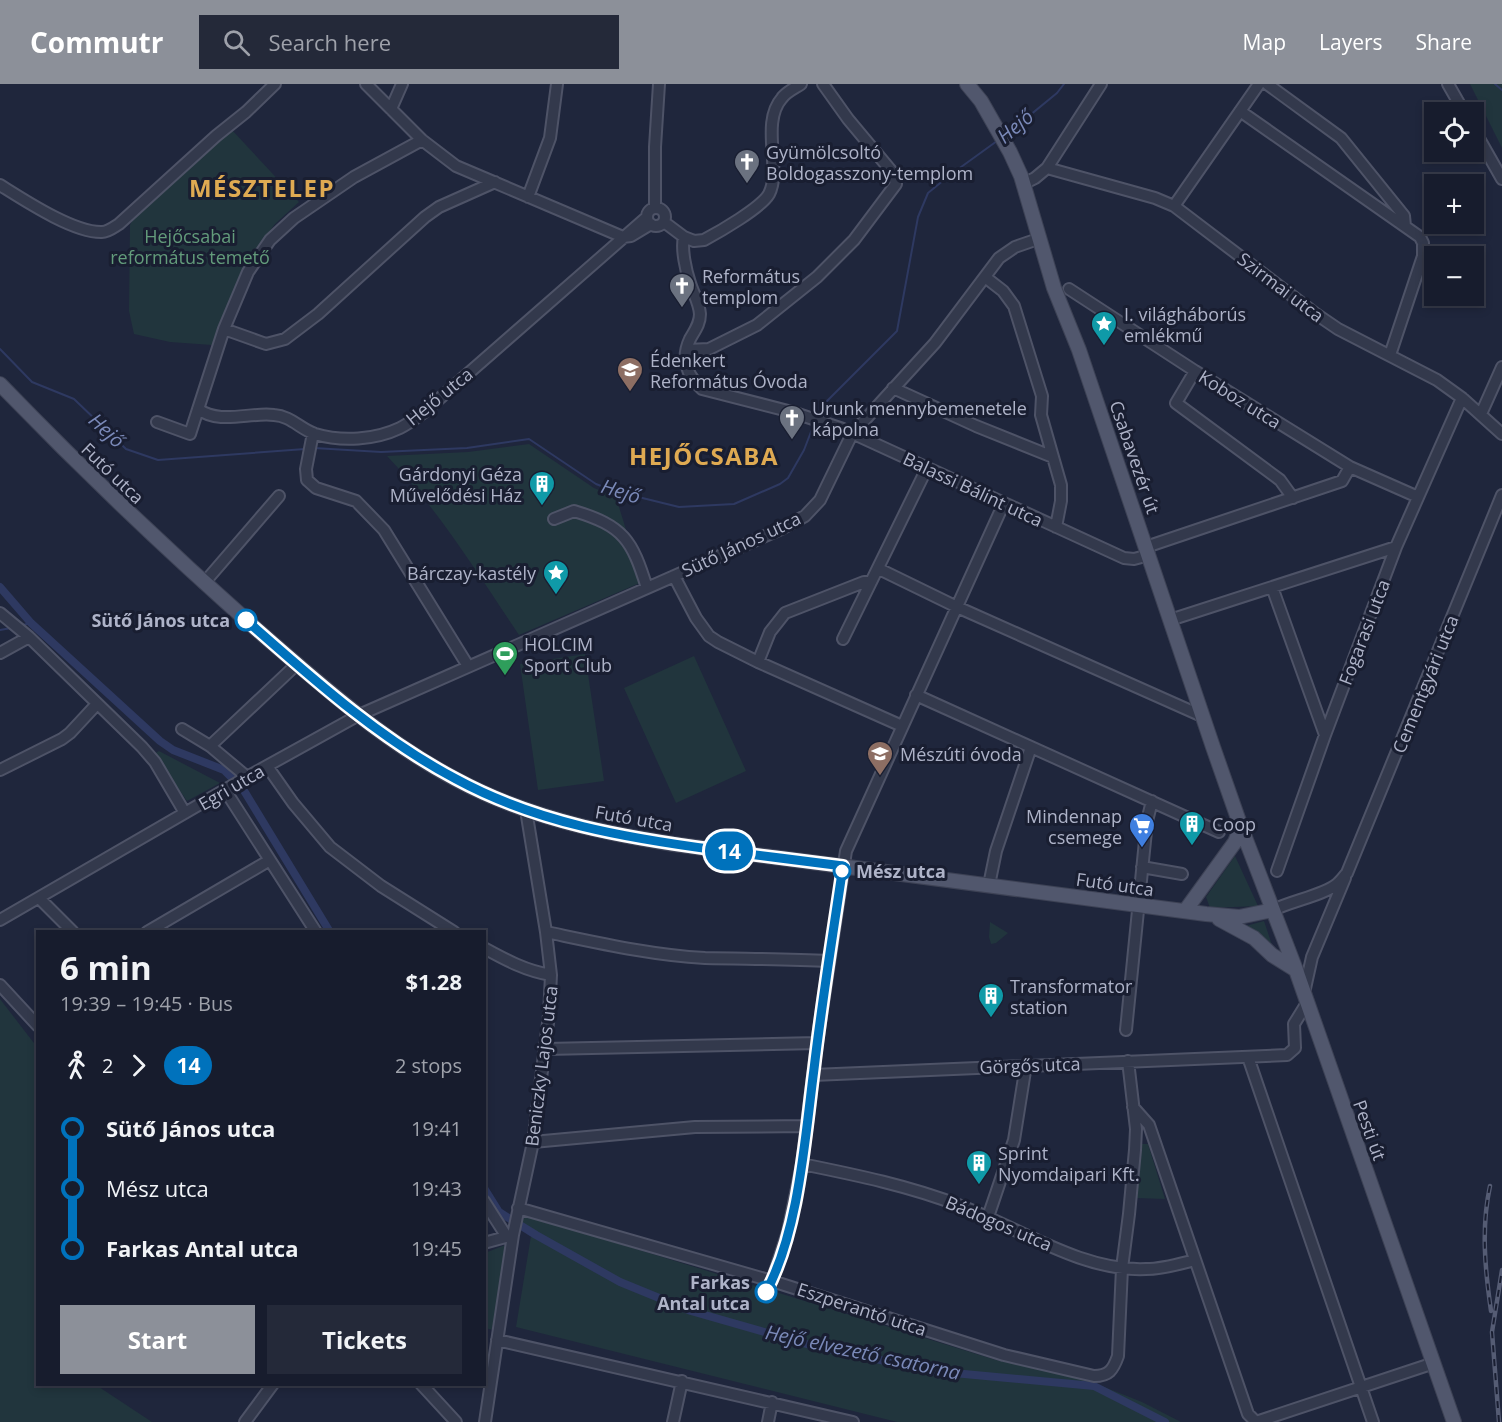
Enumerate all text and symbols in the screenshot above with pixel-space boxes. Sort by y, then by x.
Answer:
search box [199,15,619,69]
text: Commutr [30,23,163,61]
icon: search [220,26,253,59]
text: Search here [268,27,391,57]
text: Map [1243,28,1286,56]
text: Layers [1319,28,1383,56]
text: Share [1416,28,1472,56]
water label: Hejő [991,102,1040,149]
map controls [1424,102,1484,306]
button: locate [1424,102,1484,162]
place label: Gyümölcsoltó Boldogasszony-templom [766,140,973,185]
church icon: Gyümölcsoltó Boldogasszony-templom [732,147,762,185]
district label: MÉSZTELEP [189,171,335,204]
button: + [1424,174,1484,234]
park label: Hejőcsabai református temető [110,224,270,269]
button: − [1424,246,1484,306]
street label: Szirmai utca [1233,247,1329,327]
place label: Református templom [702,264,800,309]
church icon: Református templom [667,271,697,309]
place label: I. világháborús emlékmű [1124,302,1246,347]
place icon: I. világháborús emlékmű [1089,309,1119,347]
place label: Édenkert Református Óvoda [650,348,808,393]
school or university icon: Édenkert Református Óvoda [615,355,645,393]
street label: Hejő utca [401,362,477,430]
street label: Koboz utca [1194,364,1286,434]
place label: Urunk mennybemenetele kápolna [812,396,1027,441]
street label: Csabavezér út [1104,397,1166,517]
church icon: Urunk mennybemenetele kápolna [777,403,807,441]
water label: Hejő [83,407,131,454]
street label: Futó utca [76,437,150,509]
district label: HEJŐCSABA [629,439,779,472]
street label: Balassi Bálint utca [899,446,1047,532]
place label: Gárdonyi Géza Művelődési Ház [390,462,522,507]
building icon: Gárdonyi Géza Művelődési Ház [527,469,557,507]
water label: Hejő [598,472,645,510]
street label: Sütő János utca [678,506,804,582]
place icon: Bárczay-kastély [541,558,571,596]
place label: Bárczay-kastély [407,561,537,585]
street label: Fogarasi utca [1333,576,1395,688]
place label: Sütő János utca [91,608,230,632]
marker: Sütő János utca [235,609,257,631]
street label: Cementgyári utca [1386,611,1464,757]
place label: HOLCIM Sport Club [524,632,612,677]
sports icon: HOLCIM Sport Club [490,639,520,677]
school or university icon: Mészúti óvoda [865,739,895,777]
place label: Mészúti óvoda [900,742,1022,766]
street label: Egri utca [194,758,268,816]
street label: Futó utca [593,799,675,837]
place label: Mindennap csemege [1026,804,1122,849]
building icon: Coop [1177,809,1207,847]
supermarket icon: Mindennap csemege [1127,811,1157,849]
place label: Coop [1212,812,1256,836]
line badge: 14 [702,832,756,870]
text: 14 [717,837,741,865]
place label: Mész utca [856,859,946,883]
marker: Mész utca [833,862,851,880]
street label: Futó utca [1075,867,1155,901]
text: 6 min [60,945,152,990]
text: $1.28 [405,966,462,996]
place label: Transformator station [1010,974,1133,1019]
building icon: Transformator station [976,981,1006,1019]
street label: Beniczky Lajos utca [519,984,563,1148]
text: 19:39 – 19:45 · Bus [60,990,233,1017]
icon: walk [60,1049,93,1082]
icon: forward [122,1049,155,1082]
text: 14 [176,1051,200,1079]
street label: Görgős utca [979,1051,1081,1079]
text: 2 [102,1052,113,1079]
text: 2 stops [395,1052,462,1079]
street label: Pesti út [1348,1096,1392,1164]
text: Sütő János utca [106,1113,275,1143]
text: 19:41 [411,1115,462,1142]
place label: Sprint Nyomdaipari Kft. [998,1141,1139,1186]
building icon: Sprint Nyomdaipari Kft. [964,1148,994,1186]
text: Mész utca [106,1173,209,1203]
text: 19:43 [411,1175,462,1202]
street label: Bádogos utca [942,1190,1056,1256]
text: Farkas Antal utca [106,1233,298,1263]
text: 19:45 [411,1235,462,1262]
place label: Farkas Antal utca [657,1270,750,1315]
street label: Eszperantó utca [794,1277,930,1341]
marker: Farkas Antal utca [755,1281,777,1303]
button: Start [60,1305,255,1374]
button: Tickets [267,1305,462,1374]
water label: Hejő elvezető csatorna [763,1318,963,1386]

